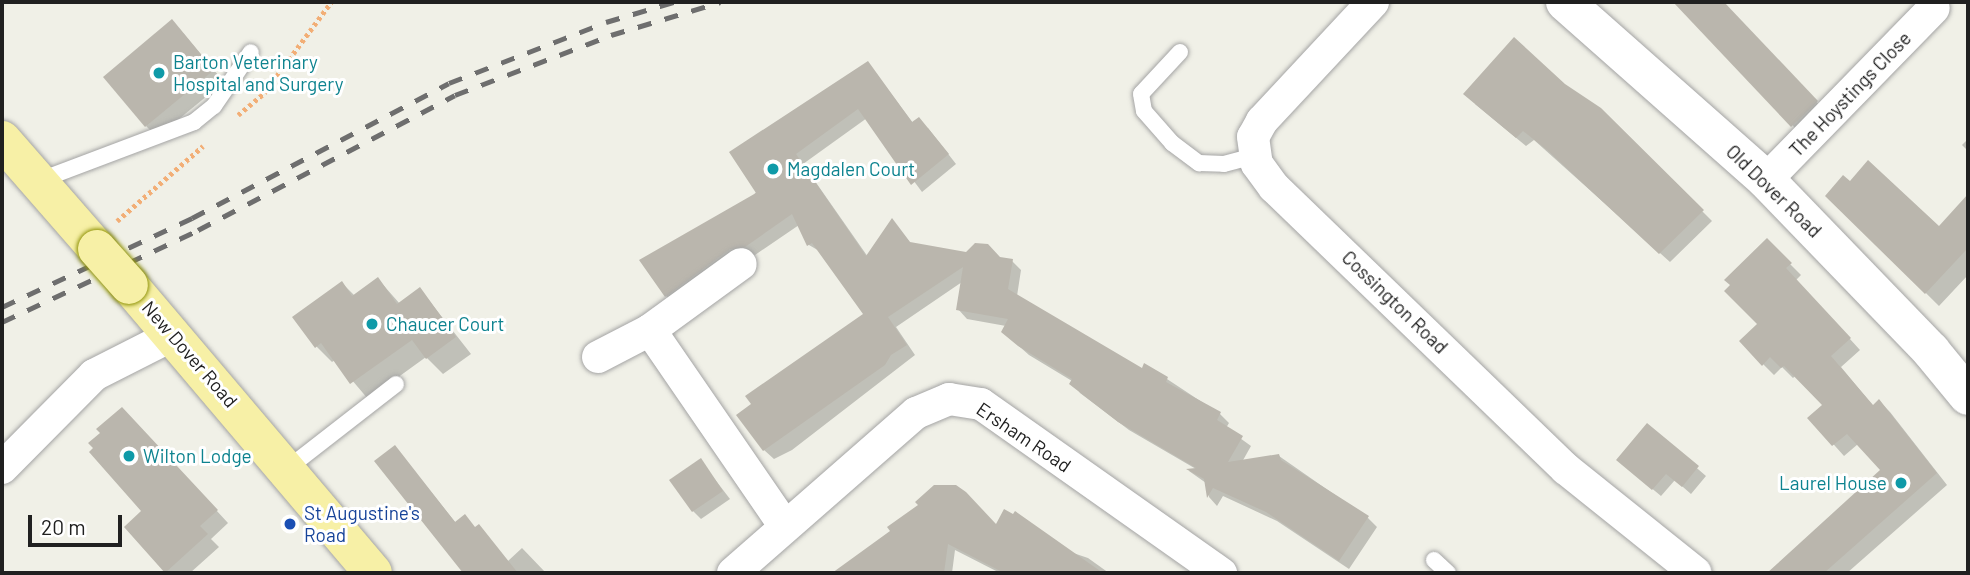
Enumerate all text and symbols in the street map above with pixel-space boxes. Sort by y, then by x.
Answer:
street label: The Hoystings Close [1784,27,1916,161]
place label: Barton Veterinary Hospital and Surgery [173,51,344,95]
marker: Barton Veterinary Hospital and Surgery [151,65,167,81]
street label: Old Dover Road [1722,140,1826,242]
place label: Magdalen Court [787,158,915,180]
marker: Magdalen Court [765,161,781,177]
street label: Cossington Road [1337,246,1453,358]
street label: New Dover Road [138,296,242,412]
place label: Chaucer Court [386,313,504,335]
marker: Chaucer Court [364,316,380,332]
street label: Ersham Road [972,397,1076,477]
place label: Wilton Lodge [143,445,252,467]
marker: Wilton Lodge [121,448,137,464]
place label: Laurel House [1779,472,1887,494]
marker: Laurel House [1893,475,1909,491]
scale bar [32,502,126,546]
place label: St Augustine's Road [304,502,420,546]
text: 20 m [41,514,86,539]
marker: St Augustine's Road [282,516,298,532]

